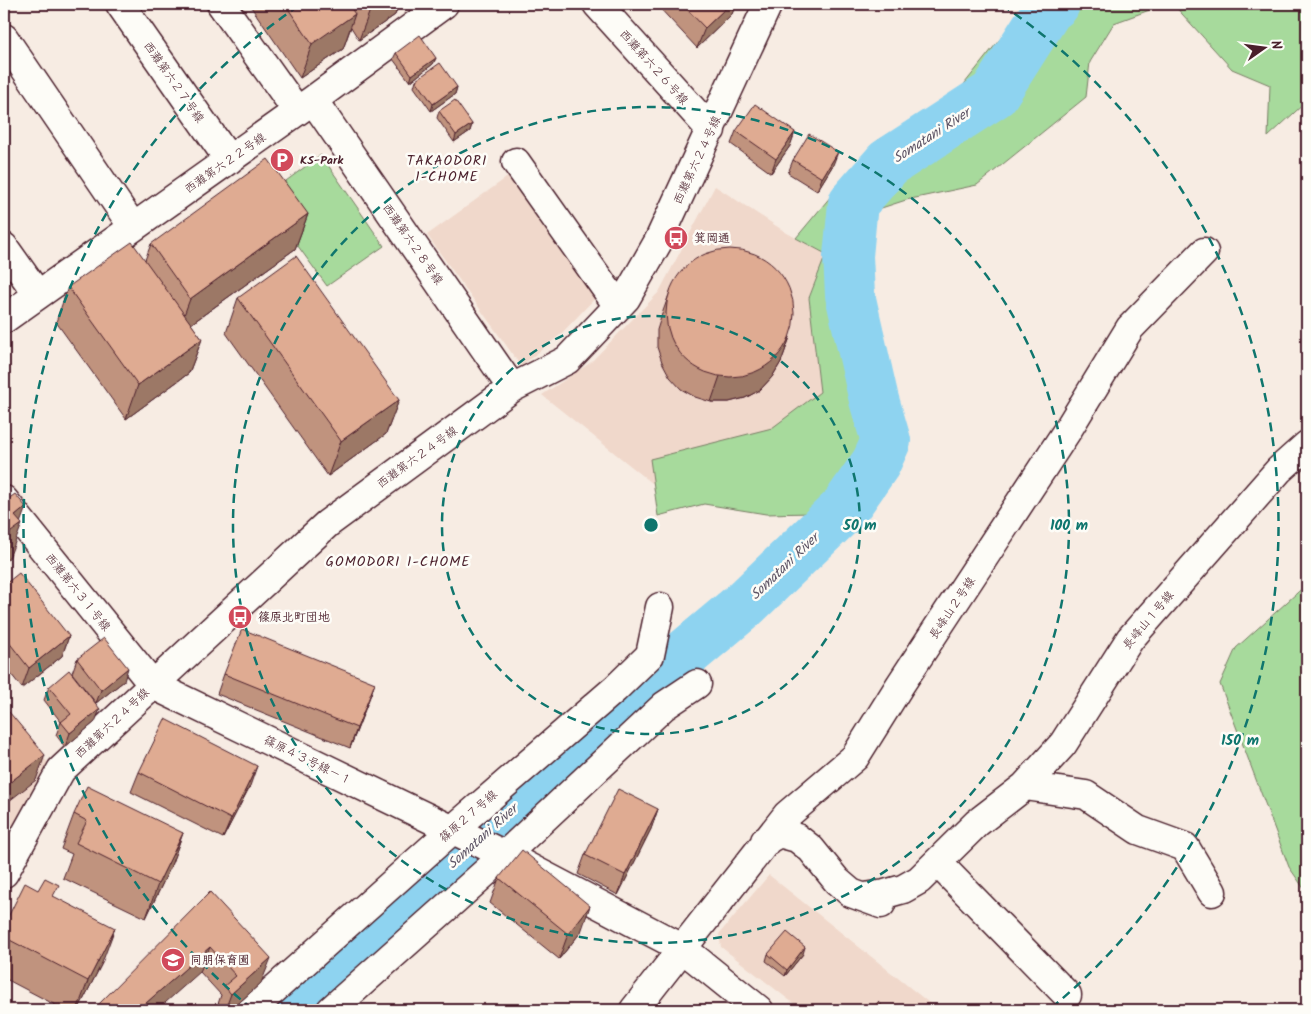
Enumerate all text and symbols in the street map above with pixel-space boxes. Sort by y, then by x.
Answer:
north arrow [1238,22,1288,72]
street label: 西灘第六２６号線 [614,25,693,109]
street label: 西灘第六２７号線 [138,38,209,127]
text: N [1264,38,1287,52]
water label: Somatani River [889,101,977,169]
street label: 西灘第六２４号線 [669,113,726,208]
street label: 西灘第六２２号線 [181,128,270,199]
parking icon: KS-Park [269,147,295,173]
district label: TAKAODORI 1-CHOME [407,150,487,188]
place label: KS-Park [300,151,344,170]
street label: 西灘第六２８号線 [377,200,448,289]
bus stop icon: 箕岡通 [663,225,689,251]
place label: 箕岡通 [694,229,730,248]
street label: 西灘第六２４号線 [373,422,462,493]
text: 50 m [842,514,877,538]
text: 100 m [1050,514,1088,538]
centre of rings [642,516,660,534]
water label: Somatani River [745,526,826,605]
street label: 西灘第六３１号線 [40,549,115,636]
district label: GOMODORI 1-CHOME [326,551,470,573]
street label: 長峰山２号線 [924,573,980,643]
street label: 長峰山１号線 [1118,587,1179,654]
bus stop icon: 篠原北町団地 [227,604,253,630]
place label: 篠原北町団地 [258,608,330,627]
street label: 西灘第六２４号線 [71,684,154,763]
text: 150 m [1221,729,1259,753]
street label: 篠原４３号線－１ [260,731,355,790]
street label: 篠原２７号線 [435,786,502,847]
water label: Somatani River [443,797,525,874]
school or university icon: 同朋保育園 [160,947,186,973]
place label: 同朋保育園 [190,951,250,970]

